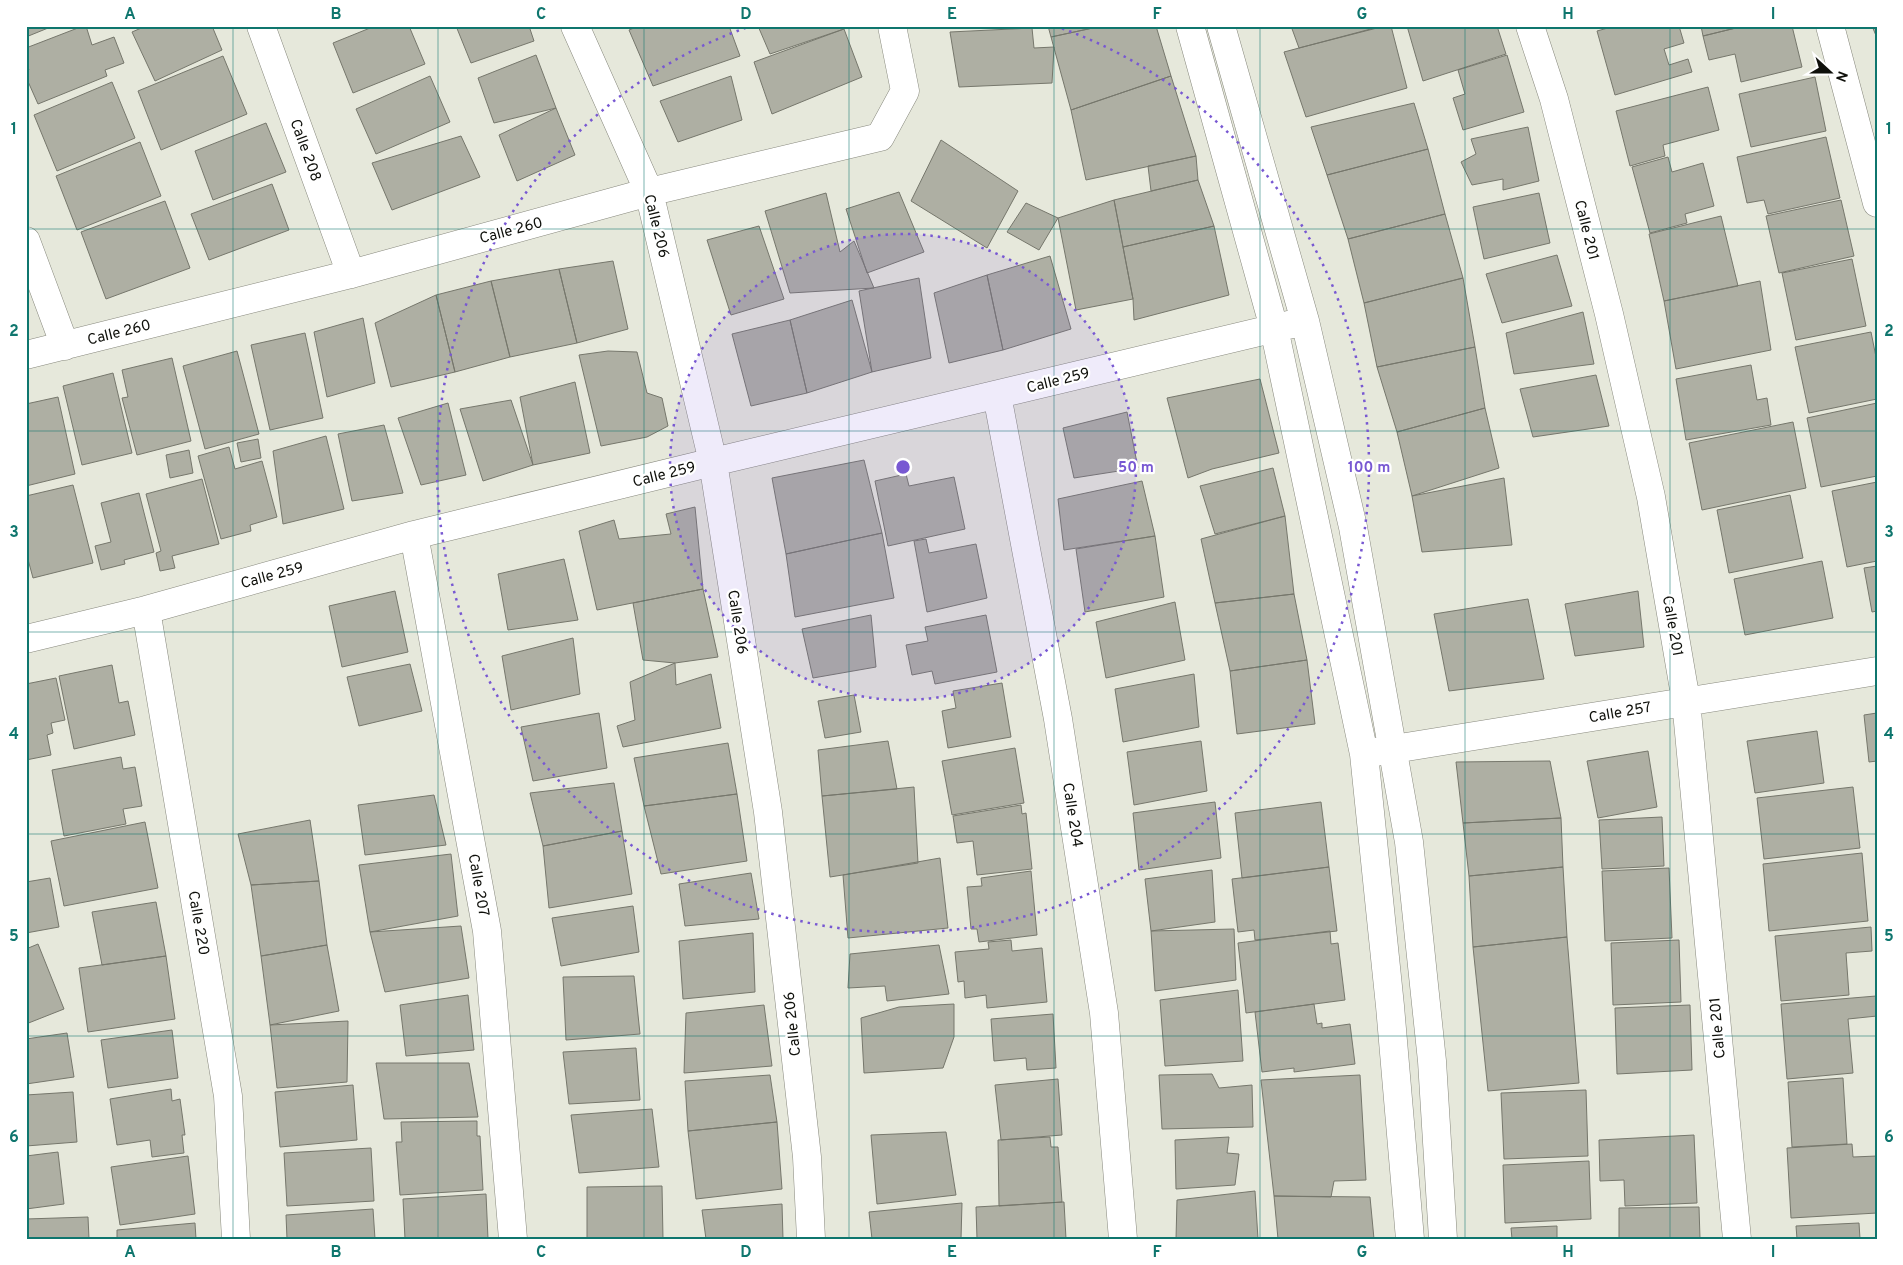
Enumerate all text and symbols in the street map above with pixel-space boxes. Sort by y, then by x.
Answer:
text: A [124,5,136,25]
text: B [330,5,342,25]
text: C [536,5,546,25]
text: D [740,5,752,25]
text: E [947,5,957,25]
text: F [1152,5,1162,25]
text: G [1357,5,1367,25]
text: H [1562,5,1574,25]
text: I [1771,5,1775,25]
north arrow [1806,48,1856,98]
text: N [1831,68,1850,84]
street label: Calle 208 [285,117,325,184]
text: 1 [11,120,17,140]
text: 1 [1886,120,1892,140]
street label: Calle 206 [638,193,673,260]
street label: Calle 201 [1569,198,1602,262]
street label: Calle 260 [478,214,545,249]
street label: Calle 260 [86,316,153,351]
text: 2 [9,322,19,342]
text: 2 [1884,322,1894,342]
street label: Calle 259 [1025,364,1092,398]
street label: Calle 259 [631,458,698,492]
centre of rings [894,458,912,476]
text: 50 m [1118,459,1154,478]
text: 100 m [1348,459,1390,478]
text: 3 [9,523,19,543]
text: 3 [1884,523,1894,543]
street label: Calle 259 [239,559,306,594]
street label: Calle 206 [722,589,751,656]
street label: Calle 201 [1657,594,1686,658]
street label: Calle 257 [1587,699,1653,728]
text: 4 [9,725,19,745]
text: 4 [1884,725,1894,745]
street label: Calle 204 [1057,782,1086,849]
street label: Calle 207 [463,852,492,918]
street label: Calle 220 [183,890,213,957]
text: 5 [9,927,19,947]
text: 5 [1884,927,1894,947]
street label: Calle 206 [781,991,806,1057]
street label: Calle 201 [1706,996,1731,1059]
text: 6 [9,1128,19,1148]
text: 6 [1884,1128,1894,1148]
text: A [124,1243,136,1263]
text: B [330,1243,342,1263]
text: C [536,1243,546,1263]
text: D [740,1243,752,1263]
text: E [947,1243,957,1263]
text: F [1152,1243,1162,1263]
text: G [1357,1243,1367,1263]
text: H [1562,1243,1574,1263]
text: I [1771,1243,1775,1263]

